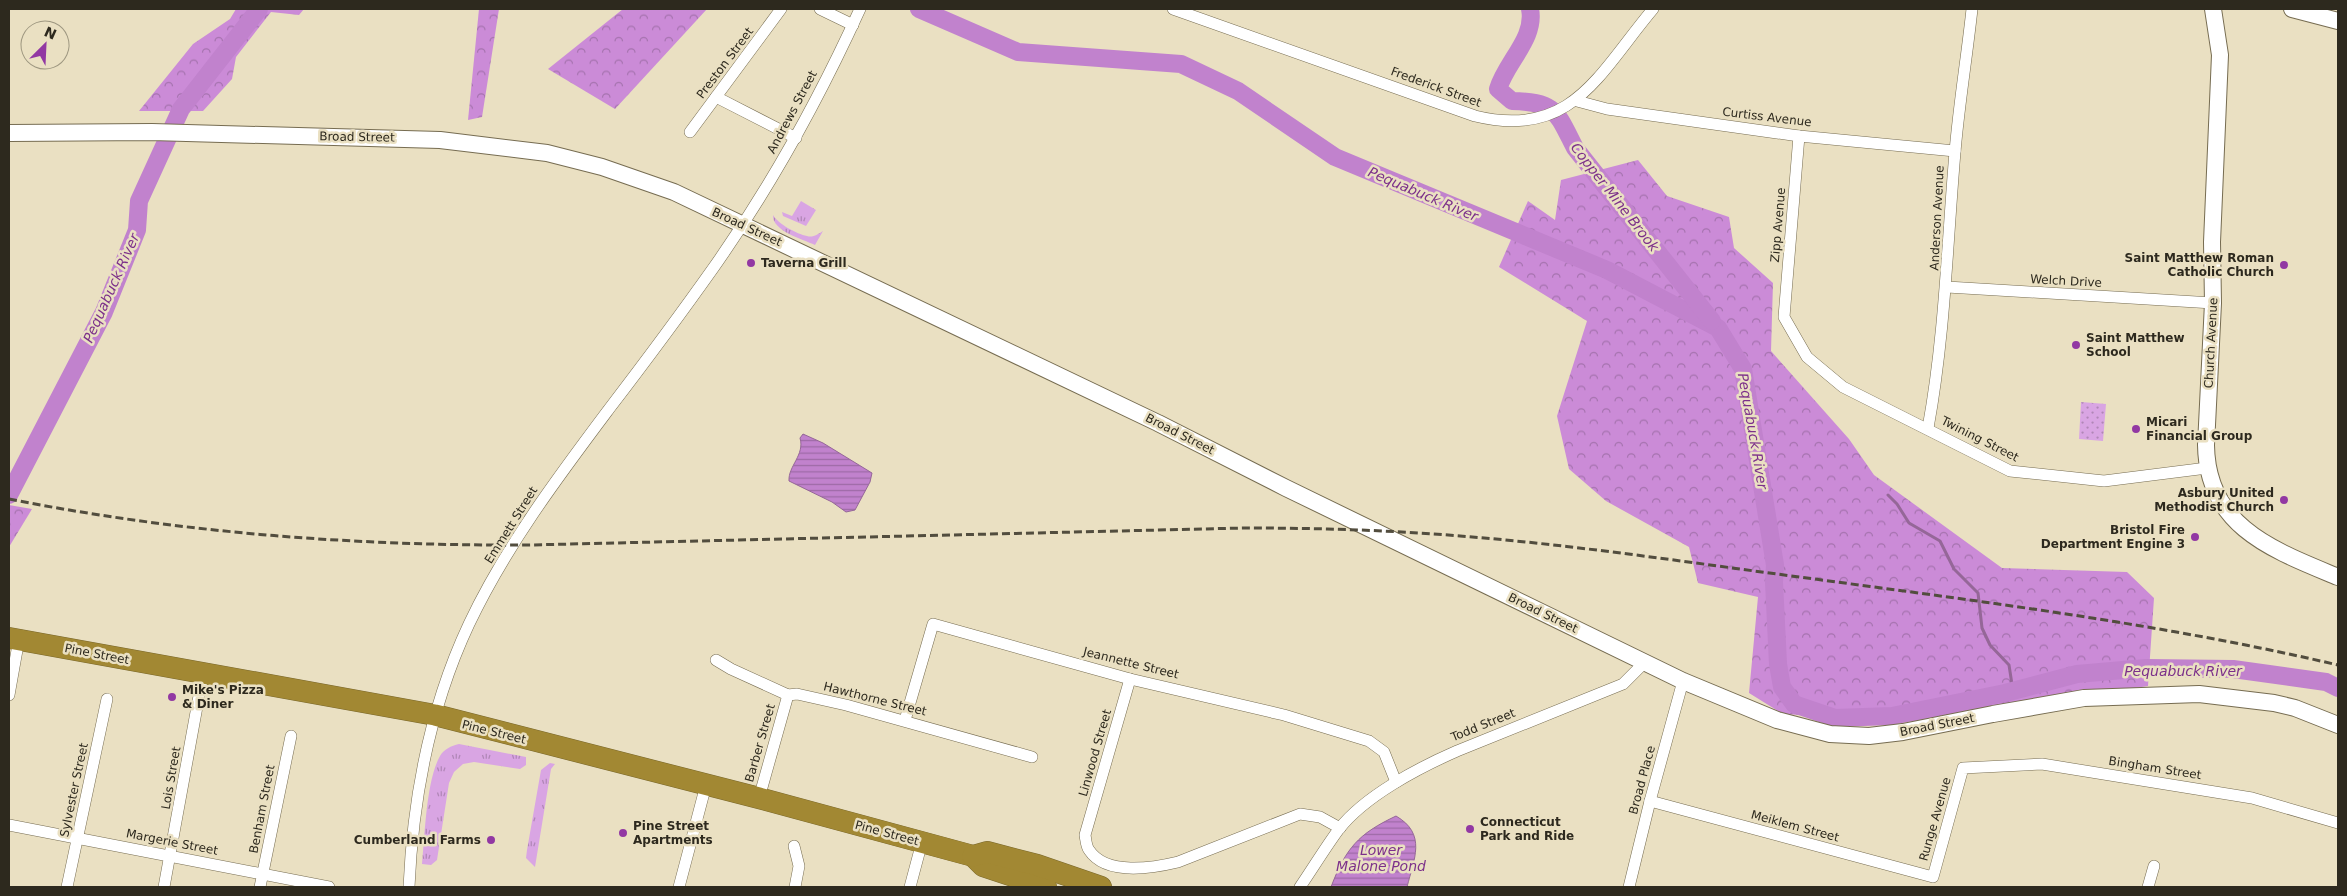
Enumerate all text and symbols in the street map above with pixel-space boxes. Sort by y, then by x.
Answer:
north arrow [20,20,70,70]
text: N [42,23,59,43]
street label: Preston Street [694,25,756,101]
street label: Frederick Street [1389,64,1483,110]
street label: Andrews Street [764,68,820,156]
street label: Curtiss Avenue [1722,105,1812,129]
street label: Broad Street [319,129,395,145]
water label: Copper Mine Brook [1568,139,1663,255]
water label: Pequabuck River [1366,164,1481,225]
street label: Anderson Avenue [1927,165,1947,271]
street label: Zipp Avenue [1768,187,1788,263]
street label: Broad Street [710,205,784,249]
water label: Pequabuck River [80,230,143,345]
place label: Saint Matthew Roman Catholic Church [2125,251,2274,279]
place label: Taverna Grill [761,256,847,270]
marker: Taverna Grill [745,257,757,269]
marker: Saint Matthew Roman Catholic Church [2278,259,2290,271]
street label: Welch Drive [2030,272,2102,290]
street label: Church Avenue [2202,297,2220,389]
place label: Saint Matthew School [2086,331,2185,359]
marker: Saint Matthew School [2070,339,2082,351]
water label: Pequabuck River [1735,372,1771,492]
street label: Broad Street [1143,411,1217,458]
street label: Twining Street [1938,413,2021,465]
place label: Micari Financial Group [2146,415,2253,443]
marker: Micari Financial Group [2130,423,2142,435]
street label: Emmett Street [482,484,540,566]
place label: Asbury United Methodist Church [2154,486,2274,514]
marker: Asbury United Methodist Church [2278,494,2290,506]
place label: Bristol Fire Department Engine 3 [2041,523,2185,551]
marker: Bristol Fire Department Engine 3 [2189,531,2201,543]
street label: Broad Street [1506,590,1580,636]
street label: Pine Street [63,641,131,667]
street label: Jeannette Street [1081,644,1180,682]
water label: Pequabuck River [2124,663,2243,679]
street label: Hawthorne Street [822,679,928,719]
place label: Mike's Pizza & Diner [182,683,264,711]
marker: Mike's Pizza & Diner [166,691,178,703]
street label: Barber Street [742,702,778,784]
street label: Todd Street [1448,706,1517,745]
street label: Linwood Street [1076,708,1114,798]
street label: Broad Street [1899,711,1976,739]
street label: Pine Street [460,717,528,747]
street label: Sylvester Street [57,741,91,838]
street label: Broad Place [1626,744,1658,816]
street label: Lois Street [159,745,183,811]
street label: Bingham Street [2108,754,2203,782]
street label: Benham Street [247,763,278,855]
street label: Runge Avenue [1916,776,1954,862]
street label: Meiklem Street [1749,808,1841,845]
place label: Connecticut Park and Ride [1480,815,1574,843]
street label: Pine Street [854,818,921,848]
place label: Pine Street Apartments [633,819,713,847]
marker: Connecticut Park and Ride [1464,823,1476,835]
street label: Margerie Street [125,826,219,858]
marker: Pine Street Apartments [617,827,629,839]
place label: Cumberland Farms [354,833,481,847]
marker: Cumberland Farms [485,834,497,846]
water label: Lower Malone Pond [1336,842,1426,874]

